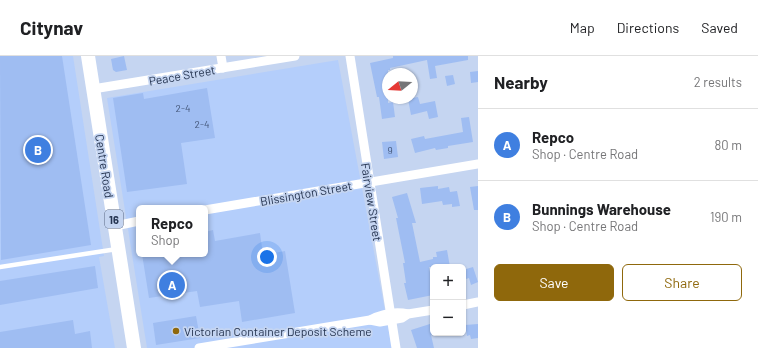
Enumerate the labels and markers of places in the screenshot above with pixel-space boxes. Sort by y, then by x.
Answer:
pin: B [25,135,51,165]
pin: A [159,270,185,300]
place label: Victorian Container Deposit Scheme [184,324,372,338]
marker: Victorian Container Deposit Scheme [171,326,181,336]

